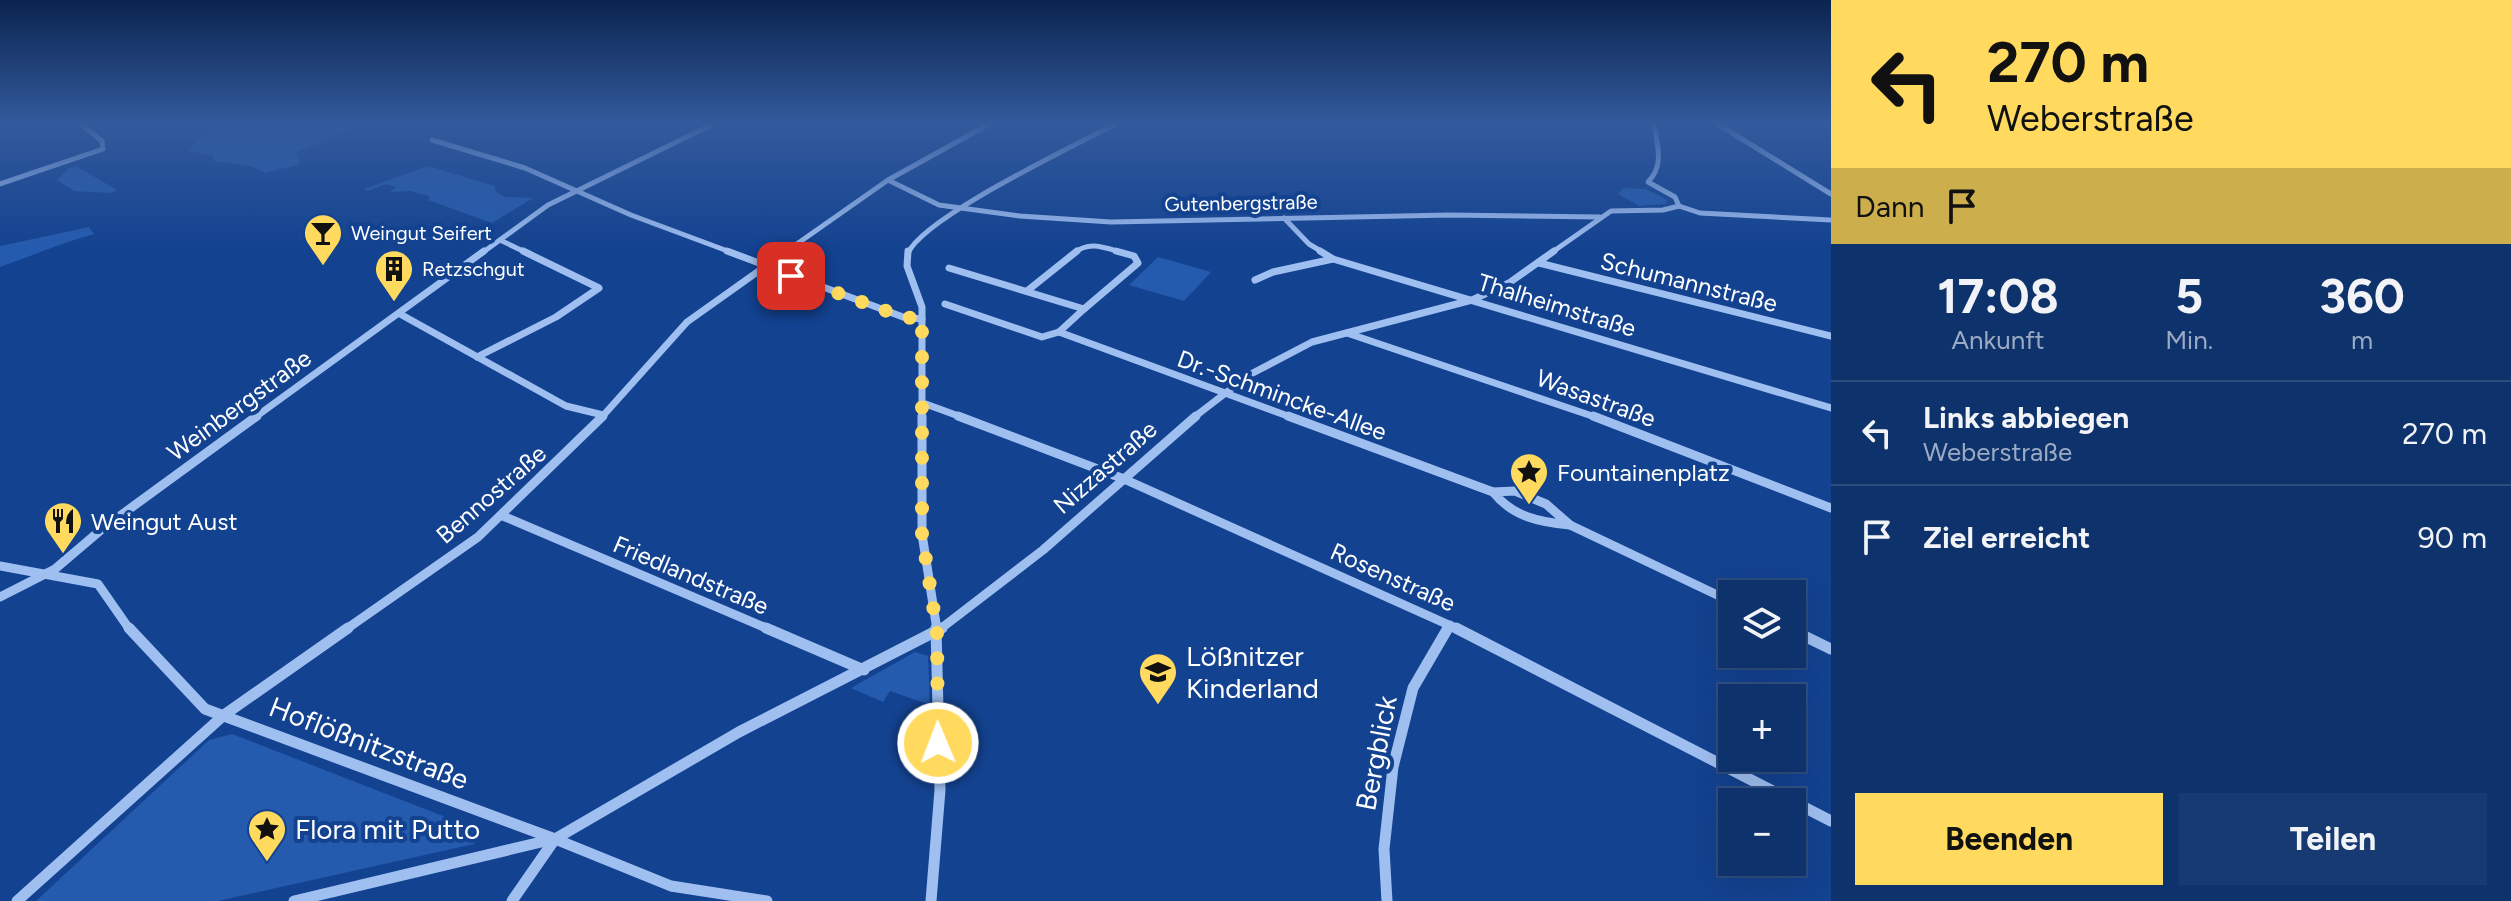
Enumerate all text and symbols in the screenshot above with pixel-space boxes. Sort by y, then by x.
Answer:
text: 270 m [1987,29,2149,96]
icon: left [1855,32,1959,136]
text: Weberstraße [1987,97,2194,140]
icon: arrive [1940,184,1984,228]
text: Dann [1855,188,1924,225]
street label: Gutenbergstraße [1164,190,1318,216]
bar icon: Weingut Seifert [302,212,344,267]
place label: Weingut Seifert [351,221,492,245]
pin [757,242,825,310]
street label: Schumannstraße [1598,246,1780,318]
building icon: Retzschgut [373,248,415,303]
icon: arrive [769,254,813,298]
place label: Retzschgut [422,257,525,281]
street label: Thalheimstraße [1474,267,1640,343]
text: 17:08 [1937,267,2059,325]
text: 5 [2175,267,2203,325]
text: 360 [2319,267,2405,325]
text: Ankunft [1951,324,2045,356]
text: Min. [2165,324,2213,356]
text: m [2351,324,2373,356]
street label: Weinbergstraße [161,343,317,467]
street label: Dr.-Schmincke-Allee [1173,344,1391,446]
street label: Wasastraße [1532,363,1660,433]
text: Links abbiegen [1923,399,2129,436]
icon: left [1855,411,1899,455]
street label: Nizzastraße [1047,414,1163,520]
text: 270 m [2402,415,2487,452]
text: Weberstraße [1923,436,2072,468]
street label: Bennostraße [430,439,552,549]
place icon: Fountainenplatz [1508,451,1550,506]
place label: Fountainenplatz [1557,458,1730,487]
restaurant icon: Weingut Aust [42,500,84,555]
place label: Weingut Aust [91,507,238,536]
icon: arrive [1855,515,1899,559]
text: Ziel erreicht [1923,519,2090,556]
text: 90 m [2418,519,2487,556]
street label: Friedlandstraße [609,529,773,621]
street label: Rosenstraße [1326,537,1460,617]
map controls [1718,580,1806,876]
button: layers [1718,580,1806,668]
place label: Lößnitzer Kinderland [1186,639,1319,705]
school or university icon: Lößnitzer Kinderland [1137,651,1179,706]
button: + [1718,684,1806,772]
street label: Hoflößnitzstraße [265,689,473,797]
street label: Bergblick [1348,692,1404,813]
position arrow [896,701,980,785]
button: − [1718,788,1806,876]
button: Beenden [1855,793,2163,885]
button: Teilen [2179,793,2487,885]
place icon: Flora mit Putto [246,808,288,863]
place label: Flora mit Putto [295,812,480,846]

